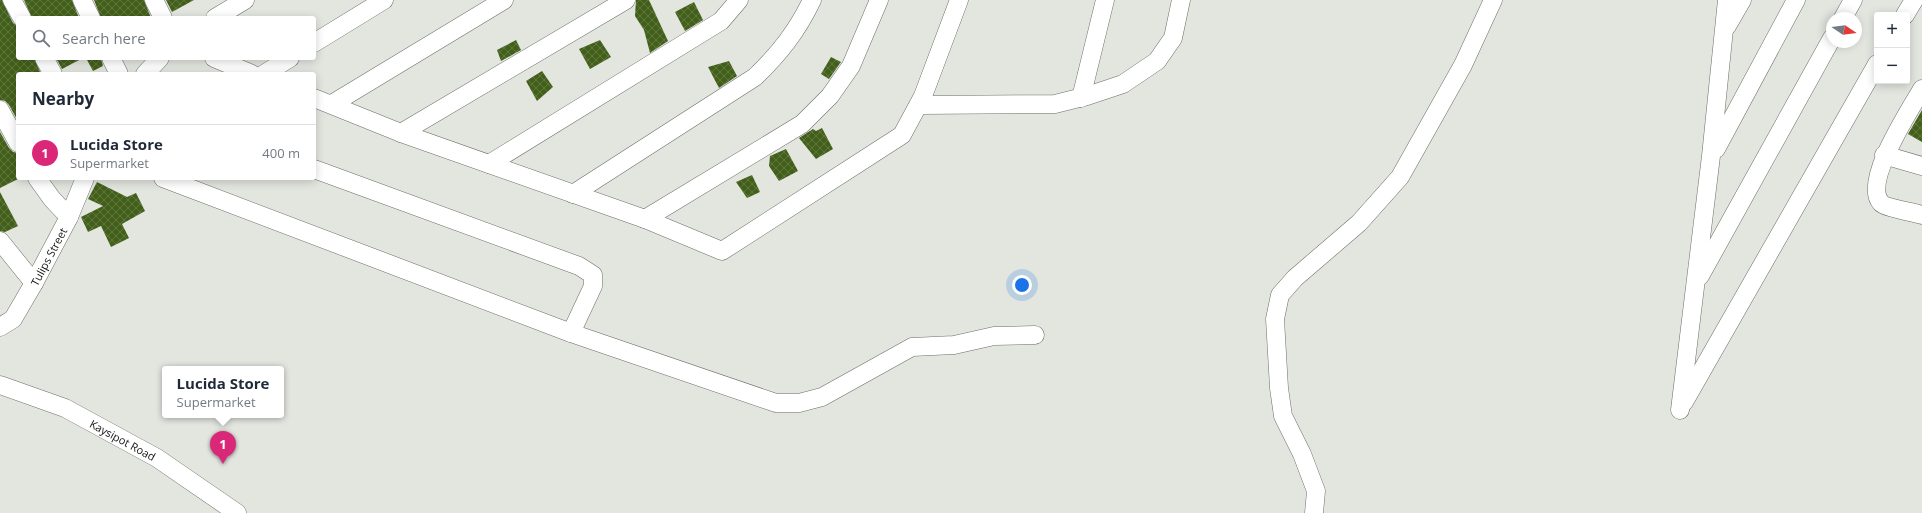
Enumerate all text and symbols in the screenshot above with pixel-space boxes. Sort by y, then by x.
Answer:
north arrow [1826,12,1862,48]
map controls [1874,12,1910,84]
button: + [1874,12,1910,48]
search box [16,16,316,60]
icon: search [30,27,52,49]
text: Search here [62,28,146,48]
button: − [1874,48,1910,84]
text: Nearby [32,87,94,110]
text: Lucida Store [70,134,163,154]
text: 1 [41,144,49,162]
text: 400 m [262,144,300,162]
text: Supermarket [70,154,149,172]
street label: Tulips Street [26,225,70,288]
your location [1012,275,1032,295]
popup [162,366,284,418]
text: Lucida Store [177,373,269,393]
text: Supermarket [177,393,256,411]
street label: Kaysipot Road [87,416,159,464]
pin: 1 [210,431,236,464]

